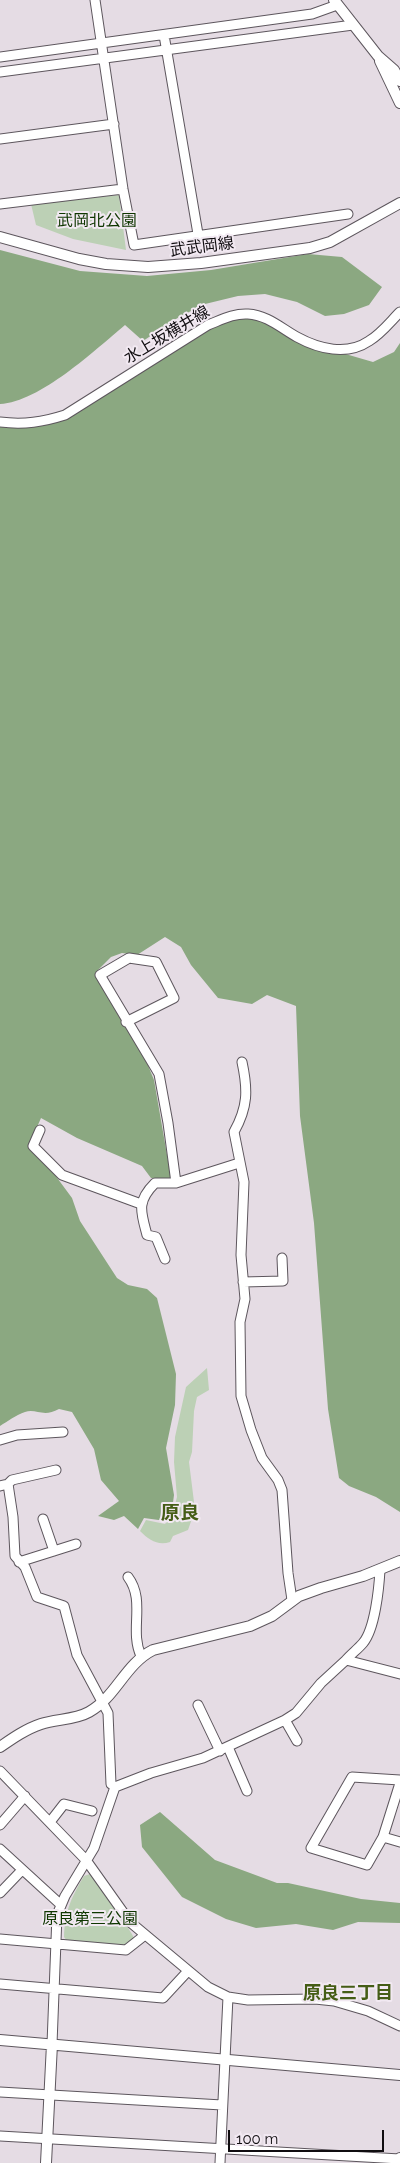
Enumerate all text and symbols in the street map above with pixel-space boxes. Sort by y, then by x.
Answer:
park label: 武岡北公園 [57,211,137,231]
street label: 武武岡線 [169,234,235,260]
street label: 水上坂横井線 [121,302,213,368]
district label: 原良 [161,1502,199,1524]
park label: 原良第三公園 [42,1909,138,1929]
district label: 原良三丁目 [303,1983,393,2005]
scale bar [230,2120,386,2152]
text: 100 m [236,2130,278,2148]

